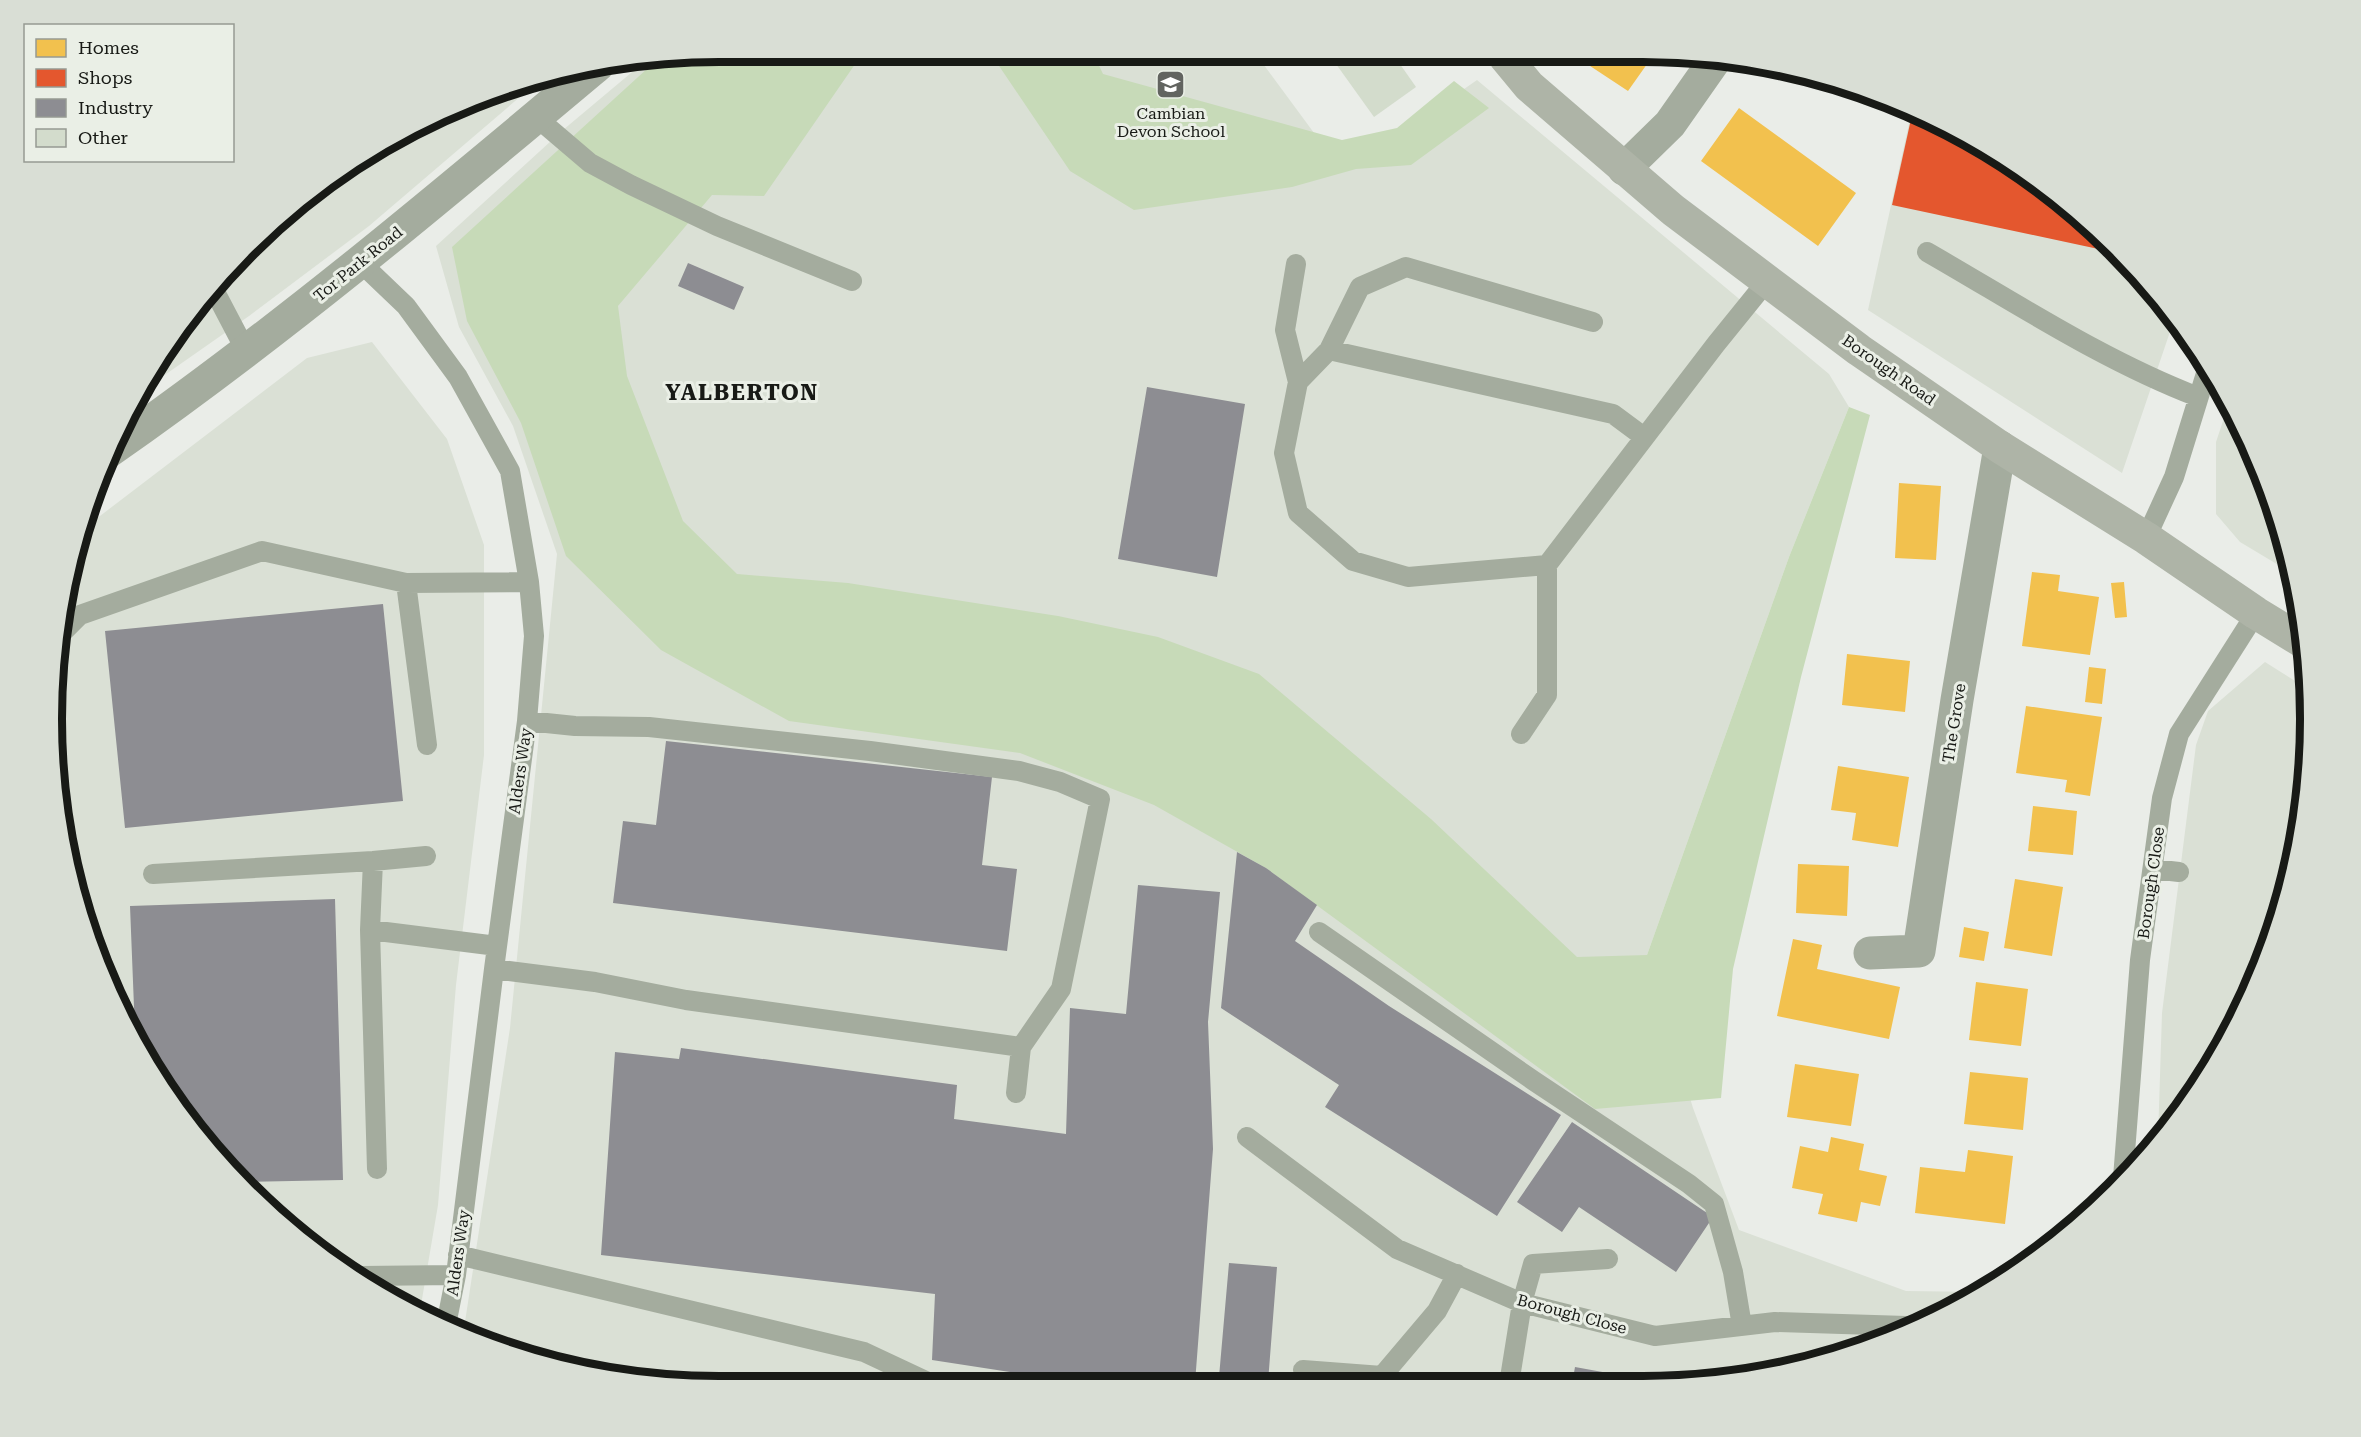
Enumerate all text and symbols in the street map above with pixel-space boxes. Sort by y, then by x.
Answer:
legend [24,24,234,162]
text: Homes [78,37,139,58]
text: Shops [78,67,132,88]
school or university icon: Cambian Devon School [1155,69,1187,101]
text: Industry [78,97,153,118]
place label: Cambian Devon School [1117,104,1225,141]
text: Other [78,127,128,148]
street label: Tor Park Road [310,222,406,306]
street label: Borough Road [1839,331,1939,409]
district label: YALBERTON [665,380,819,405]
street label: The Grove [1938,682,1970,764]
street label: Alders Way [505,726,536,815]
street label: Borough Close [2134,826,2168,940]
street label: Alders Way [443,1208,474,1297]
street label: Borough Close [1515,1290,1629,1338]

